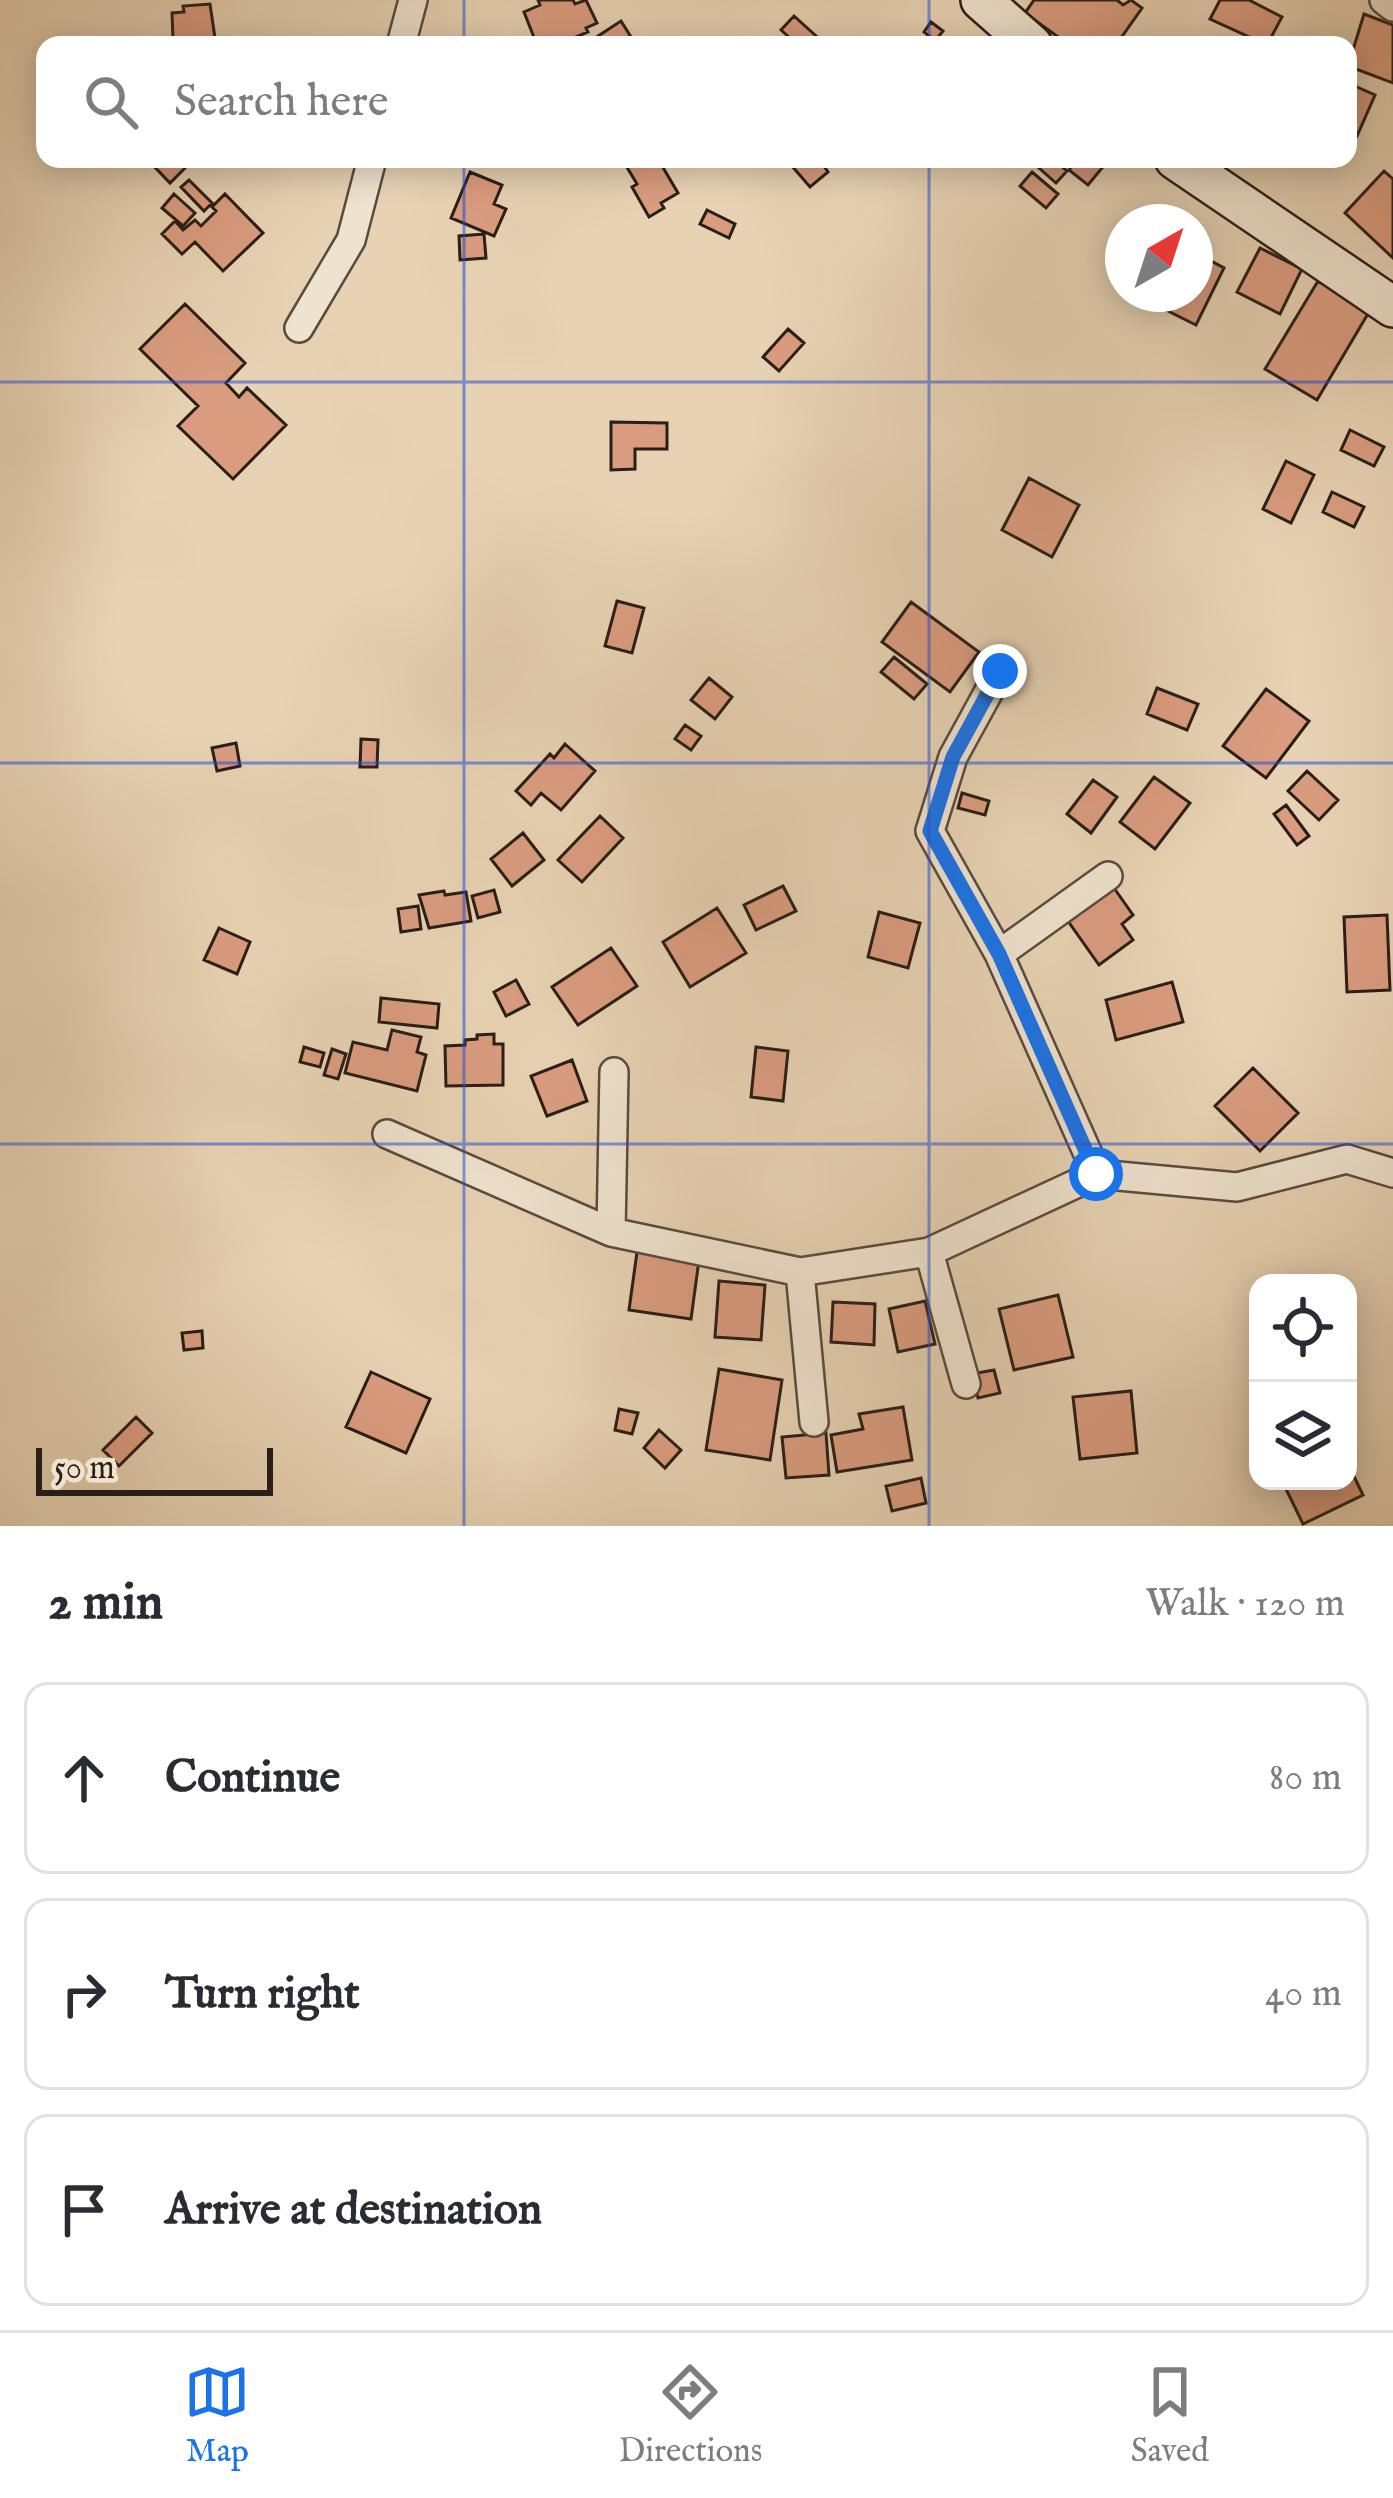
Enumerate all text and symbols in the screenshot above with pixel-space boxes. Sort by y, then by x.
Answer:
search box [36,36,1357,168]
icon: search [78,69,144,135]
text: Search here [174,74,388,131]
north arrow [1105,204,1213,312]
route end [973,644,1027,698]
route start [1069,1147,1123,1201]
map controls [1249,1274,1357,1490]
button: locate [1249,1274,1357,1382]
button: layers [1249,1382,1357,1490]
scale bar [36,1442,273,1495]
text: 50 m [54,1448,115,1490]
text: 2 min [48,1572,163,1637]
text: Walk · 120 m [1146,1580,1345,1629]
icon: ahead [51,1745,117,1811]
text: Continue [165,1750,340,1807]
text: 80 m [1269,1754,1342,1803]
icon: right [51,1961,117,2027]
text: Turn right [165,1966,360,2023]
text: 40 m [1265,1970,1342,2019]
icon: arrive [51,2177,117,2243]
text: Arrive at destination [165,2182,542,2239]
tab: Map [184,2359,250,2473]
tab: Directions [619,2359,762,2473]
tab: Saved [1131,2359,1209,2473]

